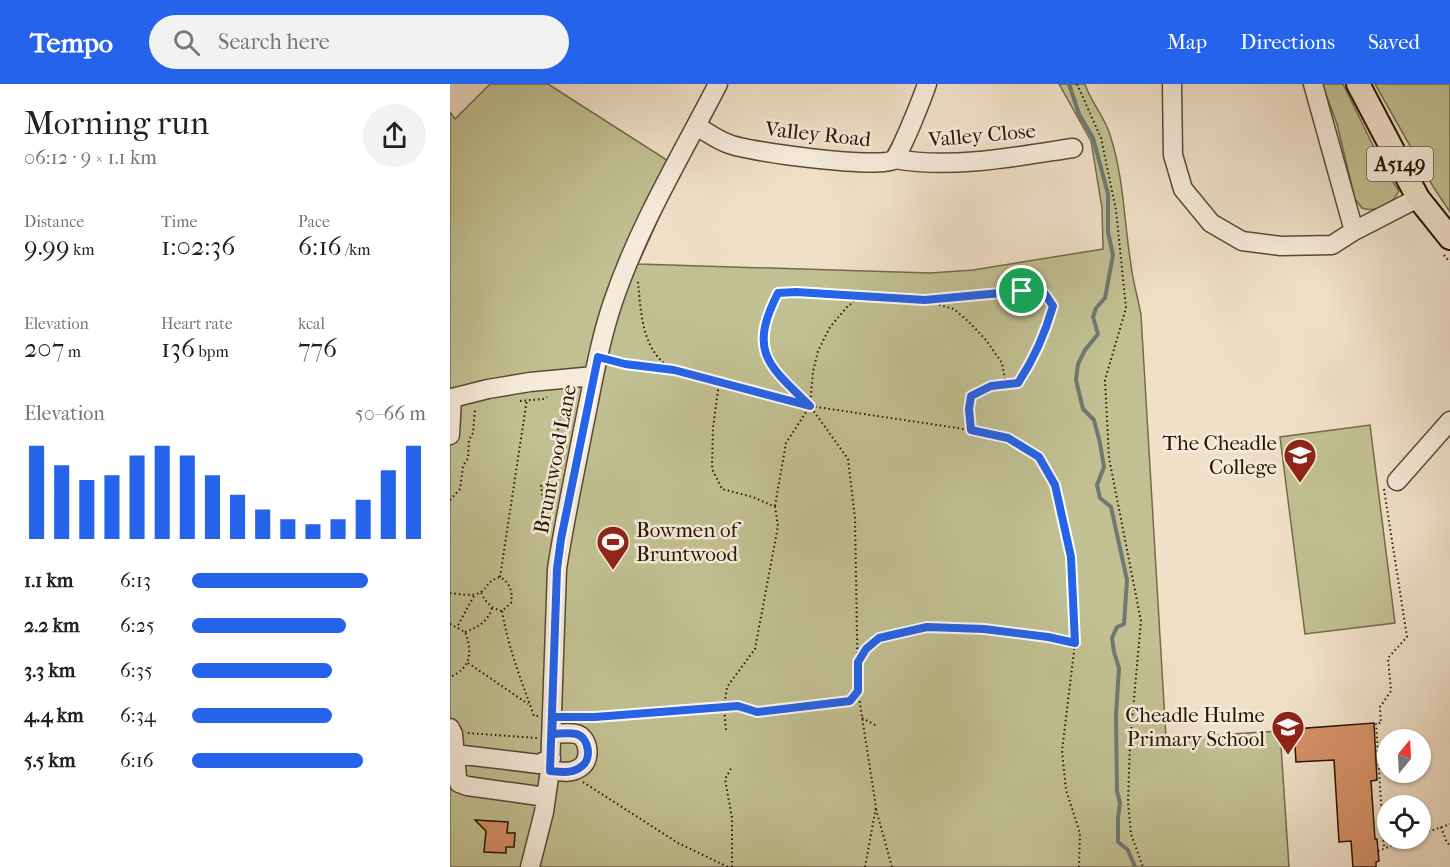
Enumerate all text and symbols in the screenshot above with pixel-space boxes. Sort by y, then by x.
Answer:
search box [149,15,569,69]
text: Tempo [30,26,113,59]
icon: search [170,26,203,59]
text: Search here [218,29,330,55]
text: Map [1167,30,1207,54]
text: Directions [1240,30,1335,54]
text: Saved [1368,30,1420,54]
text: Morning run [24,104,209,143]
button: share [363,104,426,167]
street label: Valley Road [763,116,873,152]
street label: Valley Close [926,118,1037,152]
text: 06:12 · 9 × 1.1 km [24,146,157,169]
road number: A5149 [1367,147,1433,181]
text: Distance [24,212,84,231]
text: Time [161,212,197,231]
text: Pace [298,212,330,231]
text: 9.99 [24,231,70,262]
text: 1:02:36 [161,231,235,262]
text: 6:16 [298,231,342,262]
text: km [70,240,95,259]
text: /km [342,240,371,259]
pin [996,265,1047,316]
icon: arrive [1005,274,1038,307]
text: Elevation [24,314,89,333]
text: Heart rate [161,314,233,333]
text: kcal [298,314,325,333]
text: 207 [24,333,64,364]
text: 136 [161,333,195,364]
text: 776 [298,333,337,364]
text: m [64,342,81,361]
text: bpm [195,342,229,361]
street label: Bruntwood Lane [529,382,581,536]
text: Elevation [24,402,105,425]
text: 50–66 m [355,402,426,425]
place label: The Cheadle College [1162,431,1277,479]
school or university icon: The Cheadle College [1282,437,1318,484]
place label: Bowmen of Bruntwood [636,518,741,566]
sports icon: Bowmen of Bruntwood [595,524,631,571]
text: 1.1 km [24,569,73,592]
text: 6:13 [120,569,151,592]
text: 2.2 km [24,614,80,637]
text: 6:25 [120,614,155,637]
text: 3.3 km [24,659,75,682]
text: 6:35 [120,659,153,682]
place label: Cheadle Hulme Primary School [1125,703,1265,751]
text: 4.4 km [24,704,84,727]
text: 6:34 [120,704,156,727]
school or university icon: Cheadle Hulme Primary School [1270,709,1306,756]
north arrow [1377,729,1431,783]
map controls [1377,729,1431,849]
text: 5.5 km [24,749,76,772]
text: 6:16 [120,749,154,772]
button: locate [1377,795,1431,849]

